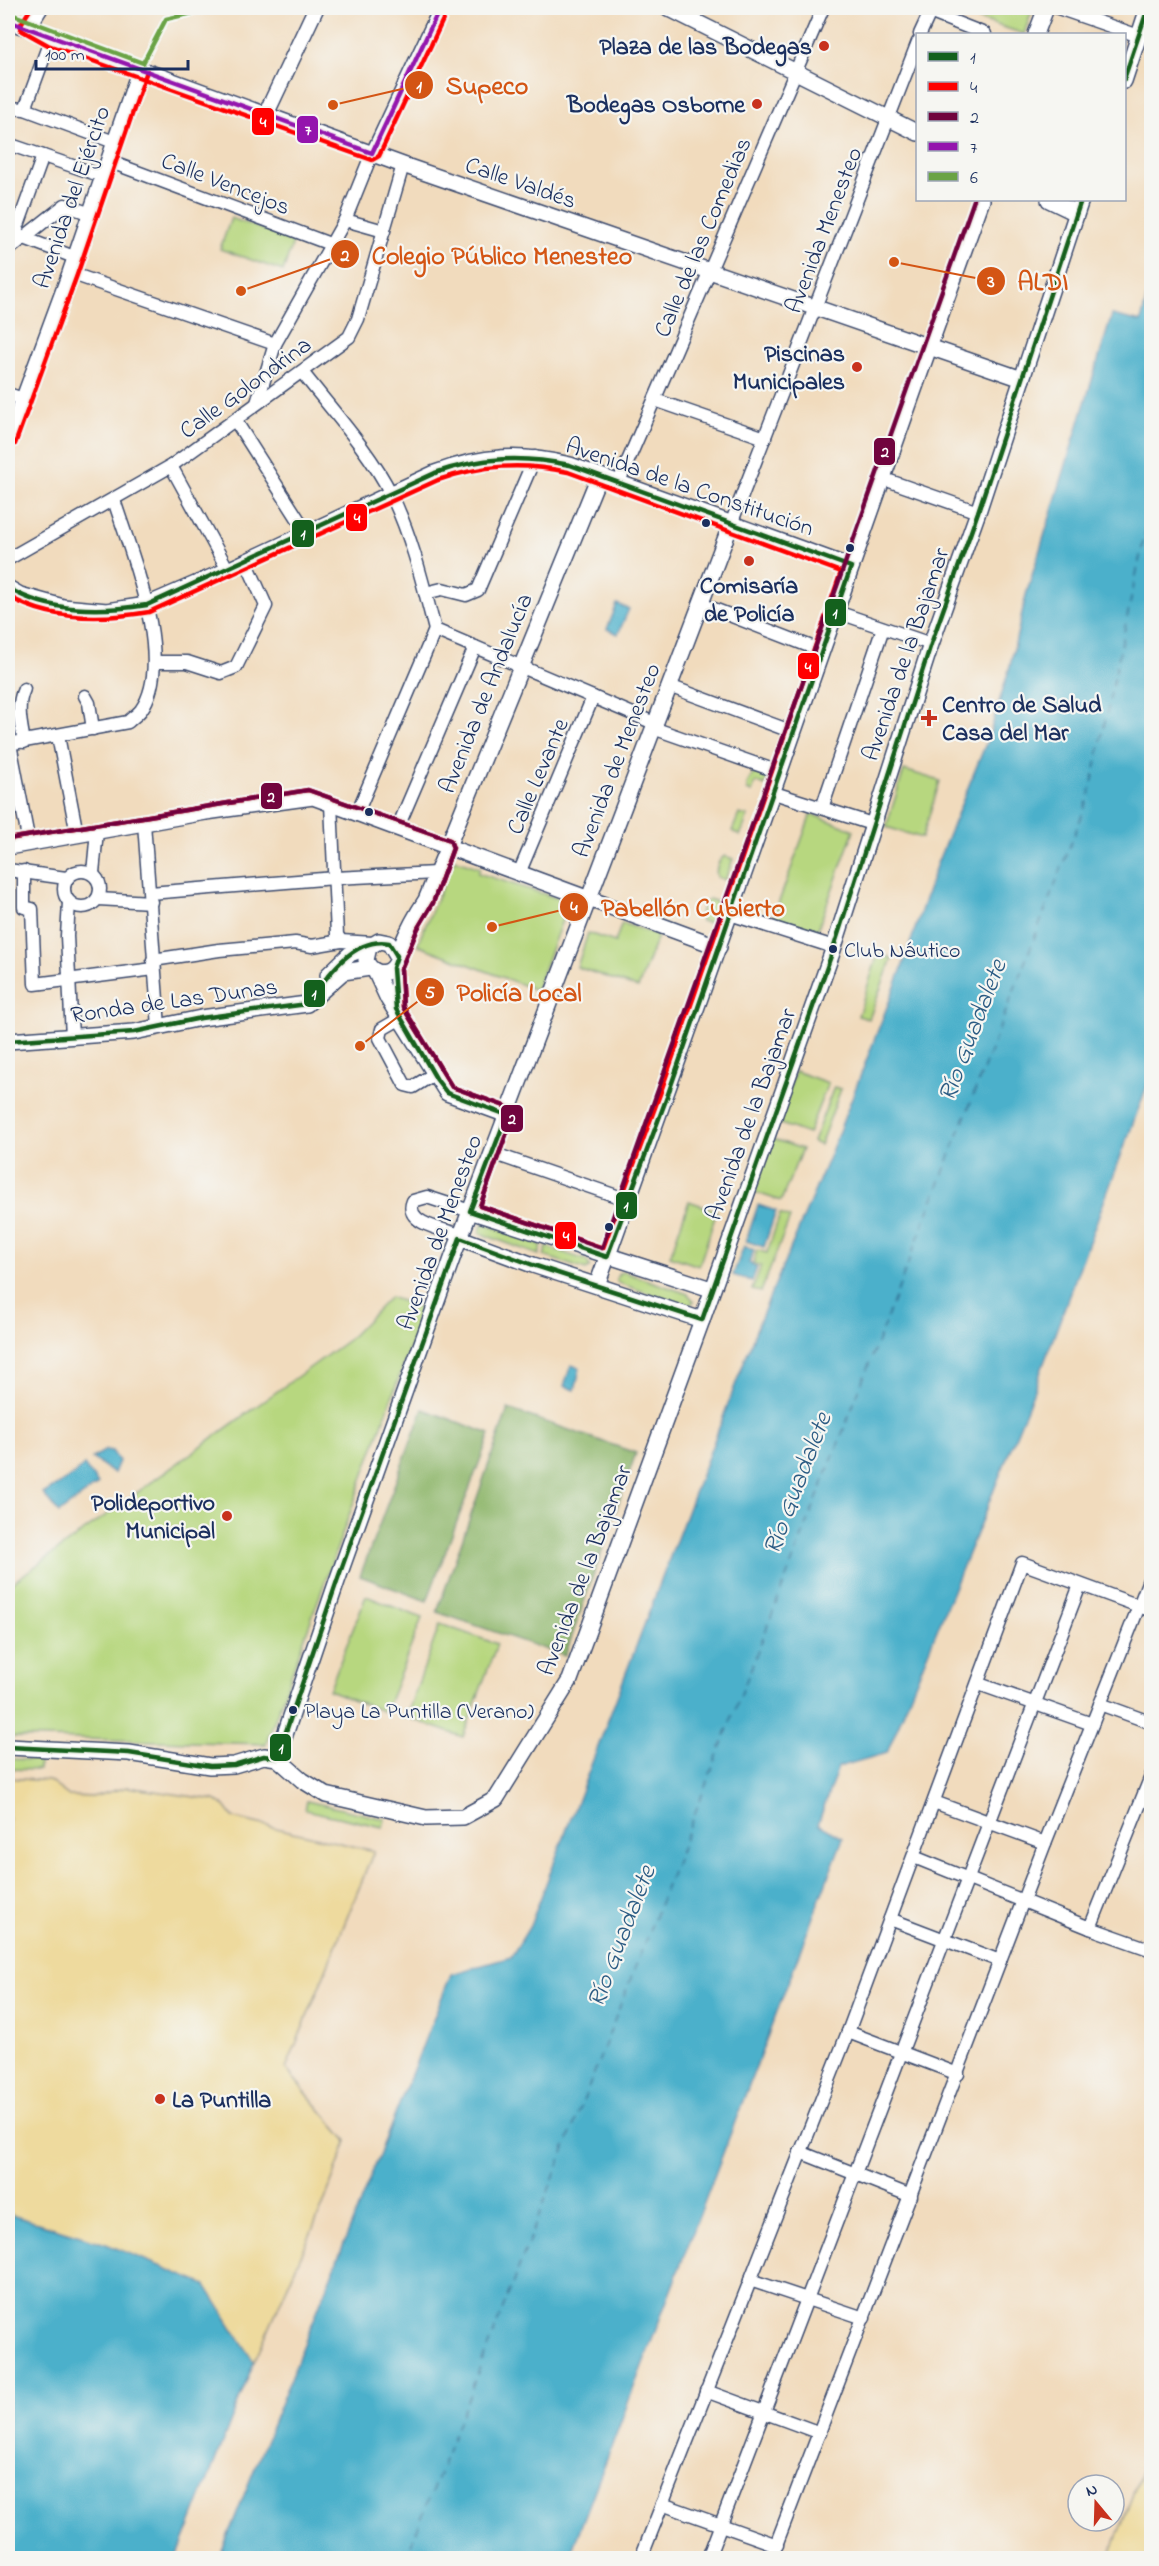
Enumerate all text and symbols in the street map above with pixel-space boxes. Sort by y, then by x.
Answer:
place label: Plaza de las Bodegas [599,31,812,67]
scale bar [36,33,188,71]
legend [916,33,1126,201]
marker: Plaza de las Bodegas [817,39,831,53]
text: 100 m [45,43,85,69]
text: 1 [970,46,976,72]
callout: Supeco [404,63,540,107]
text: Supeco [446,69,528,107]
text: 1 [416,75,422,101]
text: 4 [970,76,978,102]
place label: Bodegas Osborne [566,89,746,125]
marker: Bodegas Osborne [750,97,764,111]
street label: Avenida del Ejército [26,102,121,294]
text: 2 [970,106,979,132]
line badge: 4 [251,107,275,136]
text: 4 [259,111,267,135]
line badge: 7 [296,115,319,144]
text: 7 [305,119,312,143]
street label: Calle de las Comedias [646,132,762,344]
text: 7 [970,136,978,162]
street label: Avenida Menesteo [778,143,873,319]
street label: Calle Vencejos [155,145,295,226]
street label: Calle Valdés [460,149,581,220]
text: 6 [970,166,978,192]
callout: Colegio Público Menesteo [330,232,644,276]
text: Colegio Público Menesteo [372,239,632,278]
text: 2 [340,244,350,270]
callout: ALDI [976,259,1081,303]
text: ALDI [1018,265,1068,303]
text: 3 [986,270,995,296]
street label: Calle Golondrina [173,329,320,449]
place label: Piscinas Municipales [733,338,845,401]
marker: Piscinas Municipales [850,360,864,374]
street label: Avenida de la Constitución [560,429,818,547]
line badge: 2 [873,437,896,466]
text: 2 [880,441,889,465]
line badge: 4 [345,503,368,532]
text: 4 [353,507,361,531]
unlabelled marker [700,517,712,529]
line badge: 1 [291,519,315,548]
text: 1 [300,523,306,547]
unlabelled marker [844,542,856,554]
street label: Avenida de la Bajamar [854,543,960,766]
marker: Comisaría de Policía [742,554,756,568]
place label: Comisaría de Policía [700,570,798,633]
street label: Avenida de Andalucía [431,589,543,799]
line badge: 1 [824,598,847,627]
text: 1 [832,602,838,626]
line badge: 4 [797,652,820,680]
text: 4 [804,656,812,680]
street label: Avenida de Menesteo [565,659,672,863]
place label: Centro de Salud Casa del Mar [942,689,1102,752]
marker: Centro de Salud Casa del Mar [920,709,938,727]
street label: Calle Levante [499,713,580,841]
line badge: 2 [260,782,283,810]
text: 2 [266,786,275,810]
unlabelled marker [363,806,375,818]
callout: Pabellón Cubierto [559,885,797,929]
text: Pabellón Cubierto [601,891,785,929]
text: 4 [570,896,578,922]
place label: Club Náutico [844,936,960,968]
marker: Club Náutico [827,943,839,955]
water label: Río Guadalete [929,953,1019,1108]
callout: Policía Local [415,970,594,1014]
street label: Ronda de Las Dunas [69,971,280,1034]
text: Policía Local [456,976,582,1014]
line badge: 1 [303,979,326,1008]
text: 5 [425,981,436,1007]
text: 1 [311,983,317,1007]
street label: Avenida de la Bajamar [698,1003,807,1226]
line badge: 2 [500,1104,524,1133]
text: 2 [507,1108,516,1132]
street label: Avenida de Menesteo [390,1130,493,1336]
line badge: 1 [615,1191,638,1220]
text: 1 [623,1195,629,1219]
line badge: 4 [554,1221,577,1250]
unlabelled marker [603,1221,615,1233]
text: 4 [562,1225,570,1249]
water label: Río Guadalete [754,1406,844,1561]
street label: Avenida de la Bajamar [530,1460,643,1681]
place label: Polideportivo Municipal [91,1487,215,1550]
marker: Polideportivo Municipal [220,1509,234,1523]
place label: Playa La Puntilla (Verano) [304,1697,534,1730]
marker: Playa La Puntilla (Verano) [287,1704,299,1716]
line badge: 1 [269,1733,292,1762]
text: 1 [278,1737,284,1761]
water label: Río Guadalete [578,1859,668,2014]
place label: La Puntilla [172,2084,271,2119]
marker: La Puntilla [153,2092,167,2106]
north arrow [1066,2473,1126,2533]
text: N [1083,2478,1101,2504]

